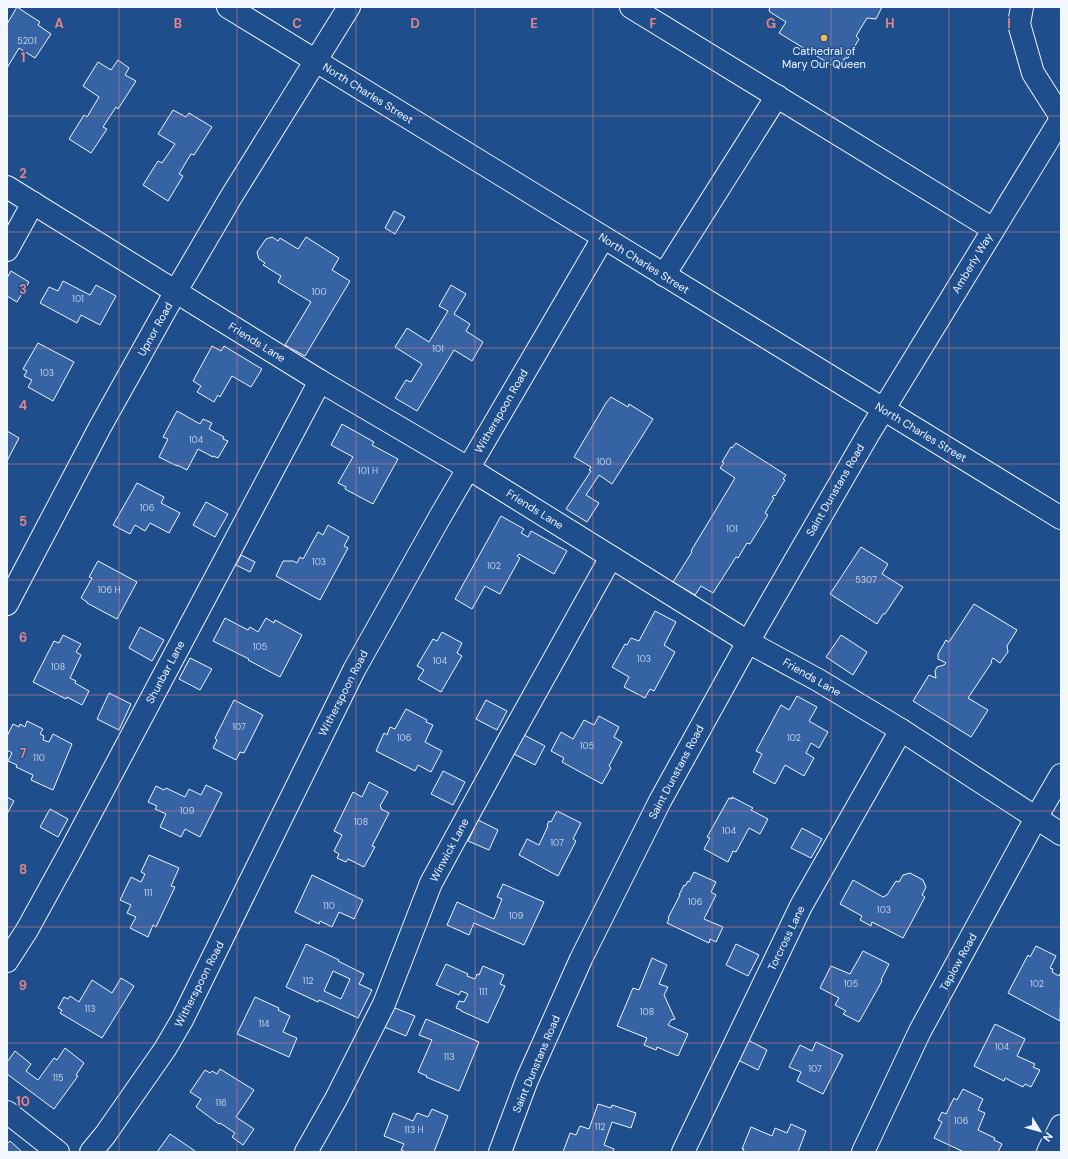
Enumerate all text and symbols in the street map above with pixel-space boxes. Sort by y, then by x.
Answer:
text: A [54,15,64,32]
text: B [174,15,182,32]
text: C [292,15,302,32]
text: D [410,15,420,32]
text: E [530,15,538,32]
text: F [649,15,657,32]
text: G [766,15,776,32]
text: H [885,15,895,32]
text: I [1007,15,1011,32]
marker: Cathedral of Mary Our Queen [819,33,829,43]
house number: 5201 [17,35,37,47]
place label: Cathedral of Mary Our Queen [782,44,866,71]
text: 1 [21,49,25,66]
street label: North Charles Street [320,59,416,127]
text: 2 [19,165,27,182]
street label: North Charles Street [596,229,692,297]
street label: Amberly Way [949,230,995,296]
text: 3 [19,281,27,298]
house number: 100 [311,286,327,298]
house number: 101 [72,293,84,305]
street label: Upnor Road [134,299,176,358]
street label: Friends Lane [226,319,288,365]
house number: 101 [432,343,444,355]
street label: Witherspoon Road [471,366,531,455]
house number: 103 [40,367,54,379]
text: 4 [19,397,27,414]
street label: North Charles Street [873,399,969,465]
house number: 104 [189,434,204,446]
street label: Saint Dunstans Road [803,441,867,539]
house number: 100 [596,456,612,468]
house number: 101 H [358,465,378,477]
street label: Friends Lane [504,486,566,532]
house number: 106 [140,502,155,514]
text: 5 [19,513,27,530]
house number: 101 [726,523,738,535]
house number: 103 [312,556,326,568]
house number: 102 [487,560,501,572]
house number: 5307 [855,574,877,586]
house number: 106 H [97,584,121,596]
text: 6 [19,629,27,646]
street label: Shunbar Lane [142,638,188,706]
house number: 105 [253,641,267,653]
street label: Witherspoon Road [315,648,371,738]
house number: 103 [637,653,651,665]
house number: 104 [433,655,448,667]
street label: Friends Lane [780,655,844,699]
house number: 108 [51,661,65,673]
house number: 107 [232,721,246,733]
street label: Saint Dunstans Road [645,722,707,822]
house number: 106 [397,732,412,744]
house number: 102 [787,732,801,744]
house number: 105 [580,740,594,752]
text: 7 [20,745,27,762]
house number: 110 [33,752,45,764]
house number: 109 [180,805,195,817]
house number: 108 [354,816,368,828]
street label: Winwick Lane [426,816,472,884]
house number: 104 [722,825,737,837]
house number: 107 [550,837,564,849]
text: 8 [19,861,27,878]
house number: 111 [144,887,152,899]
house number: 106 [688,896,703,908]
house number: 110 [323,900,335,912]
street label: Torcross Lane [764,903,808,973]
house number: 103 [877,904,891,916]
house number: 109 [509,910,524,922]
street label: Taplow Road [936,931,980,993]
street label: Witherspoon Road [171,939,227,1029]
house number: 112 [303,975,313,987]
text: 9 [19,977,27,994]
house number: 105 [844,978,858,990]
house number: 102 [1030,978,1044,990]
house number: 111 [479,986,487,998]
house number: 113 [85,1003,95,1015]
house number: 108 [640,1006,654,1018]
street label: Saint Dunstans Road [509,1013,563,1115]
house number: 114 [258,1018,270,1030]
house number: 104 [995,1041,1010,1053]
house number: 113 [444,1051,454,1063]
house number: 107 [808,1063,822,1075]
house number: 115 [52,1072,64,1084]
text: 10 [16,1093,30,1110]
house number: 116 [215,1097,227,1109]
north arrow [1020,1111,1060,1151]
house number: 106 [954,1115,969,1127]
house number: 112 [595,1121,605,1133]
house number: 113 H [404,1124,424,1136]
text: N [1040,1130,1056,1144]

